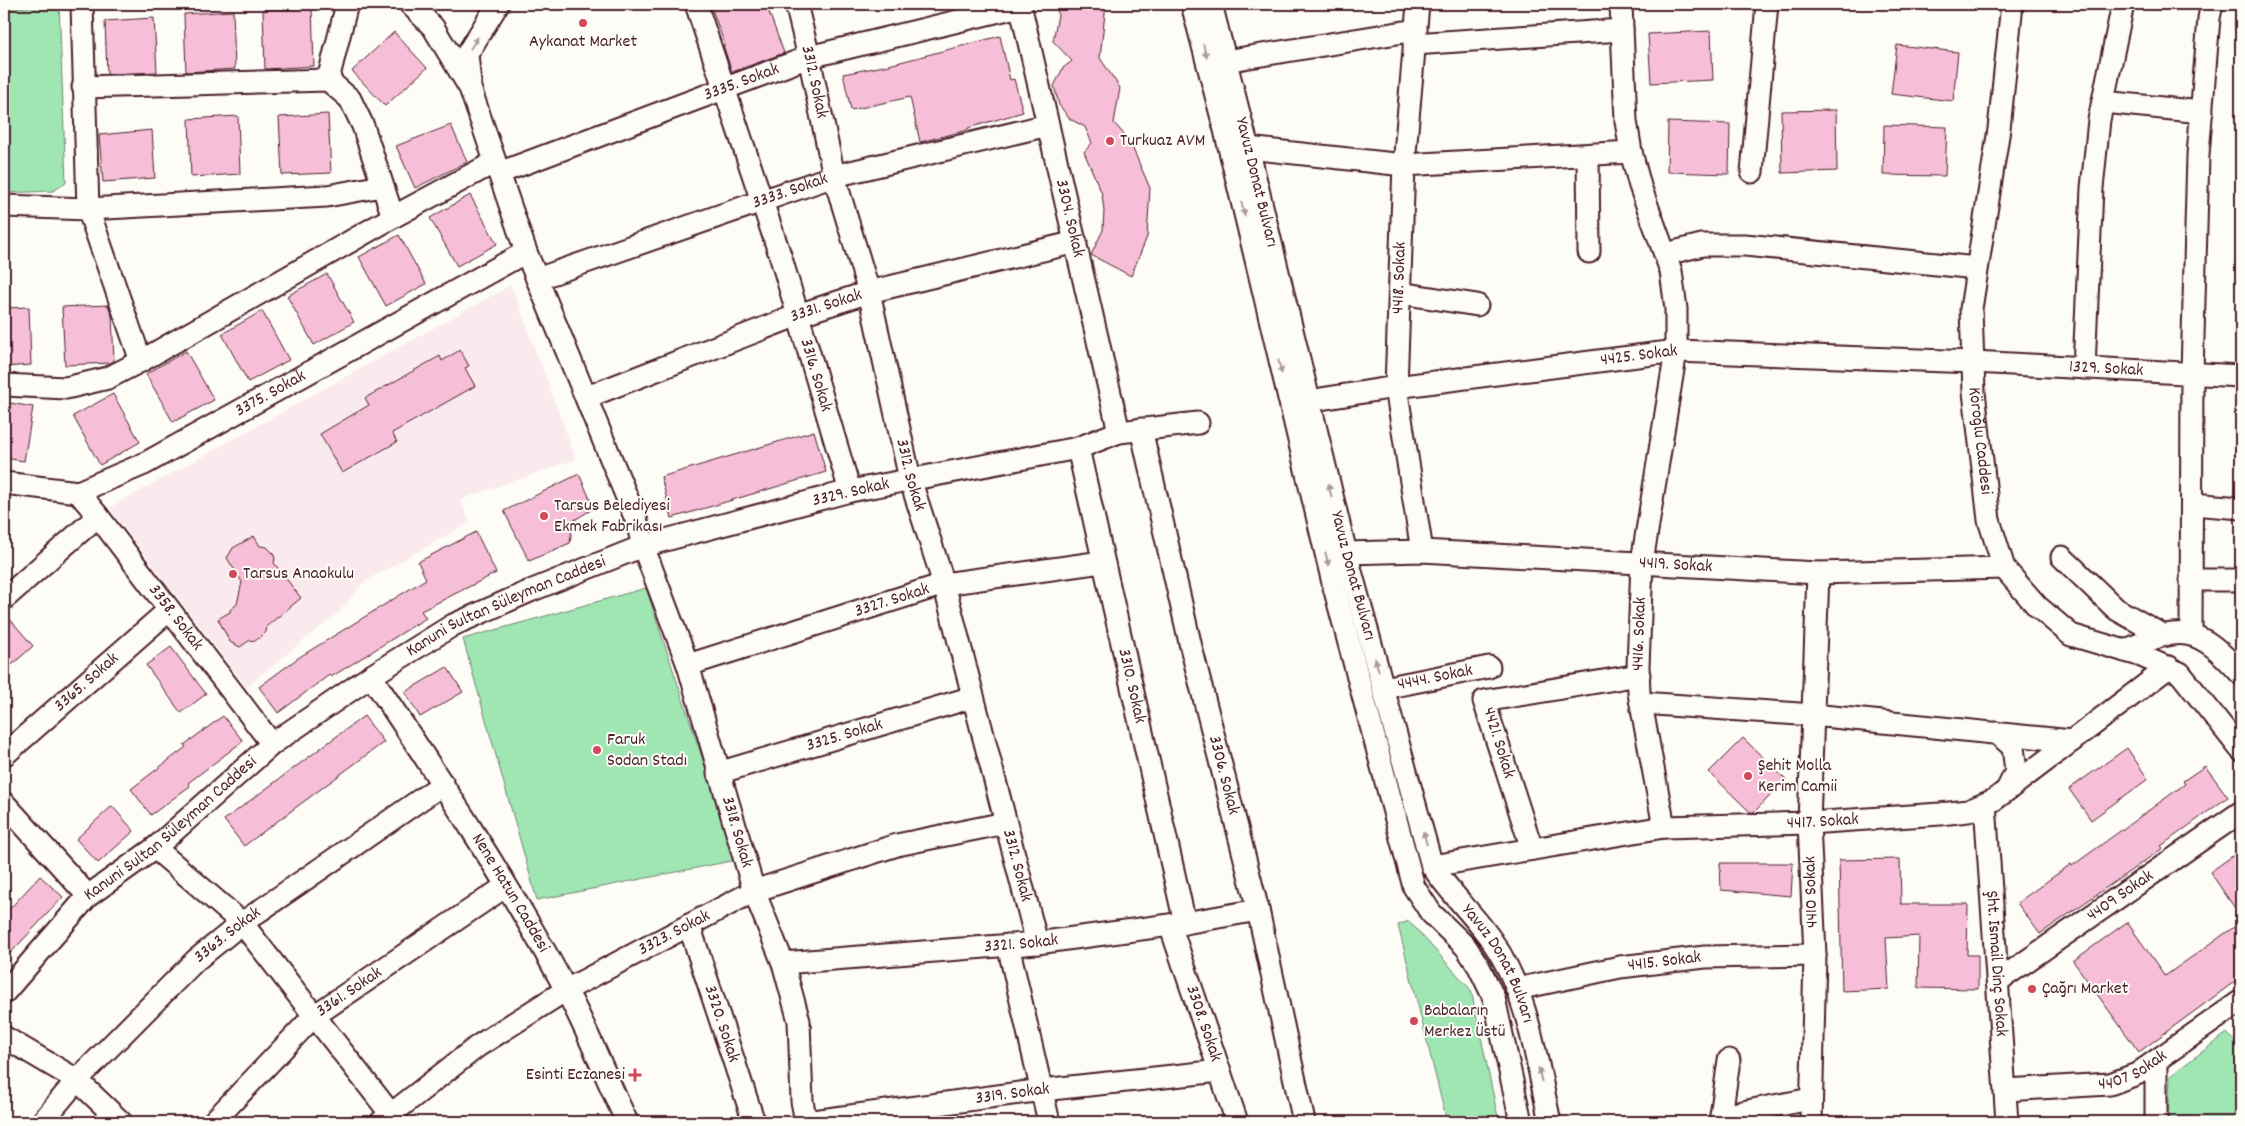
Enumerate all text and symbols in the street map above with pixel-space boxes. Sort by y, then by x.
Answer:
marker: Aykanat Market [577,17,589,29]
place label: Aykanat Market [529,30,637,55]
one-way arrow [469,37,478,50]
street label: 3312. Sokak [794,43,834,121]
one-way arrow [1201,43,1209,58]
street label: 3335. Sokak [700,57,783,108]
street label: Yavuz Donat Bulvarı [1228,115,1284,250]
place label: Turkuaz AVM [1120,129,1205,154]
marker: Turkuaz AVM [1104,135,1116,147]
street label: 3333. Sokak [749,167,831,216]
street label: 3304. Sokak [1048,177,1091,260]
one-way arrow [1239,201,1247,216]
street label: 4418. Sokak [1386,241,1414,315]
street label: 3331. Sokak [786,283,865,329]
street label: 3316. Sokak [793,336,838,415]
street label: 4425. Sokak [1599,338,1679,373]
street label: 1329. Sokak [2068,355,2144,383]
one-way arrow [1276,359,1284,374]
street label: 3375. Sokak [231,364,311,424]
street label: Köroğlu Caddesi [1961,387,1998,496]
street label: 3312. Sokak [889,436,932,515]
street label: 3329. Sokak [810,472,892,514]
one-way arrow [1326,484,1334,499]
place label: Tarsus Belediyesi Ekmek Fabrikası [554,494,670,540]
street label: Yavuz Donat Bulvarı [1324,509,1382,643]
marker: Tarsus Belediyesi Ekmek Fabrikası [538,510,550,522]
street label: Kanuni Sultan Süleyman Caddesi [402,550,610,664]
one-way arrow [1323,551,1331,566]
street label: 4419. Sokak [1638,551,1713,580]
place label: Tarsus Anaokulu [243,562,354,587]
marker: Tarsus Anaokulu [227,568,239,580]
street label: 3327. Sokak [852,577,933,624]
street label: 3358. Sokak [142,579,209,656]
street label: 4416. Sokak [1626,597,1654,671]
street label: 3310. Sokak [1111,646,1152,726]
street label: 3365. Sokak [49,647,125,718]
one-way arrow [1373,657,1381,672]
street label: 4444. Sokak [1395,658,1475,698]
street label: 4421. Sokak [1475,704,1521,782]
street label: 3325. Sokak [803,712,886,758]
place label: Faruk Sodan Stadı [607,728,687,774]
street label: 3306. Sokak [1202,733,1246,818]
marker: Faruk Sodan Stadı [591,744,603,756]
street label: Kanuni Sultan Süleyman Caddesi [79,750,263,907]
place label: Şehit Molla Kerim Camii [1758,754,1837,800]
marker: Şehit Molla Kerim Camii [1742,770,1754,782]
street label: 3318. Sokak [714,793,759,871]
street label: 4417. Sokak [1786,807,1860,836]
street label: 3312. Sokak [996,827,1038,905]
street label: Nene Hatun Caddesi [465,829,556,957]
one-way arrow [1421,831,1429,846]
street label: 4410 Sokak [1798,856,1826,928]
street label: 4409 Sokak [2082,864,2159,928]
street label: Şht. İsmail Dinç Sokak [1979,890,2014,1037]
street label: Yavuz Donat Bulvarı [1455,899,1540,1026]
street label: 3363. Sokak [189,901,266,969]
street label: 3323. Sokak [634,904,715,962]
street label: 3321. Sokak [983,928,1060,960]
street label: 4415. Sokak [1626,945,1702,978]
street label: 3361. Sokak [311,961,387,1024]
place label: Çağrı Market [2042,977,2129,1002]
street label: 3320. Sokak [697,982,746,1066]
street label: 3308. Sokak [1179,982,1228,1065]
marker: Çağrı Market [2026,983,2038,995]
place label: Babaların Merkez Üstü [1424,999,1506,1045]
marker: Babaların Merkez Üstü [1408,1015,1420,1027]
street label: 4407 Sokak [2098,1044,2172,1097]
place label: Esinti Eczanesi [526,1063,625,1088]
one-way arrow [1536,1067,1544,1082]
marker: Esinti Eczanesi [629,1069,641,1081]
street label: 3319. Sokak [974,1077,1051,1111]

